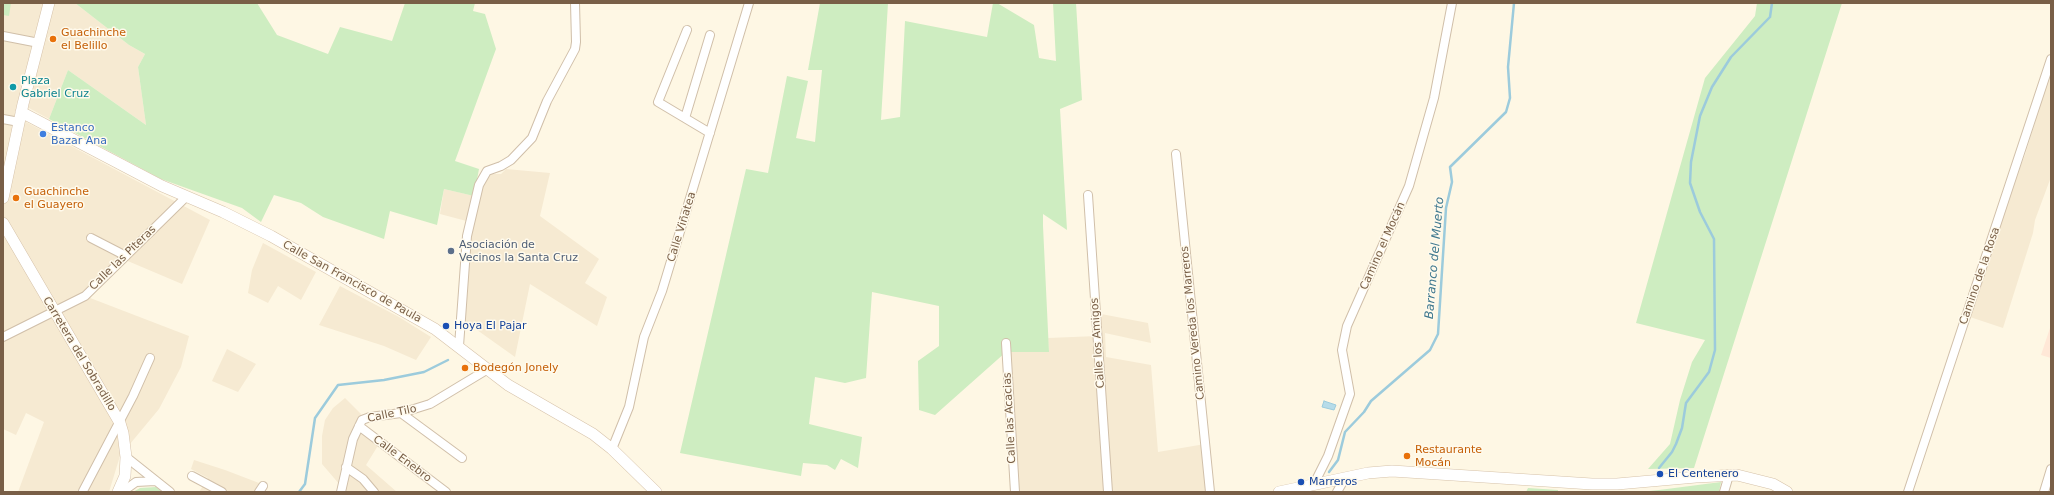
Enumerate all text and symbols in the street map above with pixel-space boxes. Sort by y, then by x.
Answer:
place label: Guachinche el Belillo [61,26,126,52]
marker: Guachinche el Belillo [48,34,58,44]
place label: Plaza Gabriel Cruz [21,74,89,100]
marker: Plaza Gabriel Cruz [8,82,18,92]
place label: Estanco Bazar Ana [51,121,107,147]
marker: Estanco Bazar Ana [38,129,48,139]
place label: Guachinche el Guayero [24,185,89,211]
street label: Calle Viñatea [665,190,699,264]
marker: Guachinche el Guayero [11,193,21,203]
water label: Barranco del Muerto [1422,196,1448,320]
street label: Camino el Mocán [1358,200,1408,292]
street label: Calle las Piteras [87,223,159,293]
street label: Camino de la Rosa [1957,225,2003,327]
street label: Calle San Francisco de Paula [280,238,424,326]
place label: Asociación de Vecinos la Santa Cruz [459,238,578,264]
marker: Asociación de Vecinos la Santa Cruz [446,246,456,256]
street label: Camino Vereda los Marreros [1178,246,1208,400]
street label: Carretera del Sobradillo [40,295,118,413]
street label: Calle los Amigos [1088,297,1108,389]
place label: Hoya El Pajar [454,319,526,333]
marker: Hoya El Pajar [441,321,451,331]
place label: Bodegón Jonely [473,361,558,375]
marker: Bodegón Jonely [460,363,470,373]
street label: Calle las Acacias [1001,372,1019,464]
street label: Calle Tilo [366,402,418,426]
street label: Calle Enebro [370,433,434,485]
place label: Restaurante Mocán [1415,443,1482,469]
marker: Restaurante Mocán [1402,451,1412,461]
place label: El Centenero [1668,467,1739,481]
marker: El Centenero [1655,469,1665,479]
place label: Marreros [1309,475,1357,489]
marker: Marreros [1296,477,1306,487]

